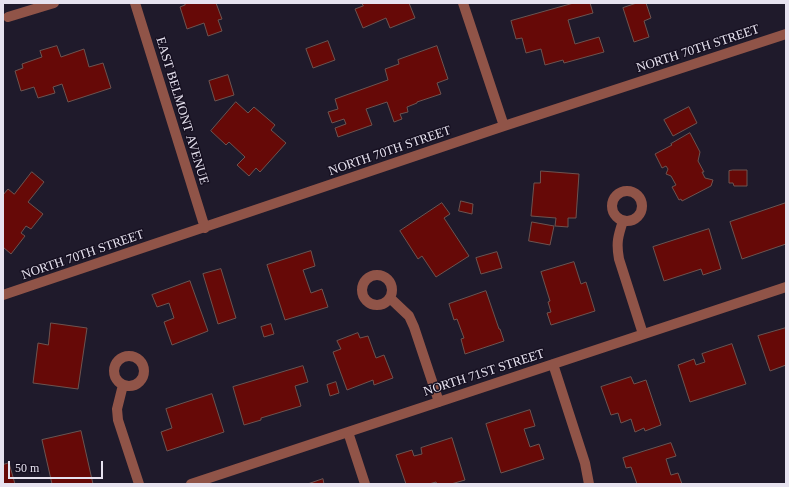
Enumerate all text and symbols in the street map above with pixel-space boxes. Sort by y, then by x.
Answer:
street label: NORTH 70TH STREET [634,22,762,76]
street label: EAST BELMONT AVENUE [152,35,212,187]
street label: NORTH 70TH STREET [327,123,453,179]
street label: NORTH 70TH STREET [20,227,146,283]
street label: NORTH 71ST STREET [422,346,546,400]
scale bar [10,453,105,479]
text: 50 m [15,461,39,475]

